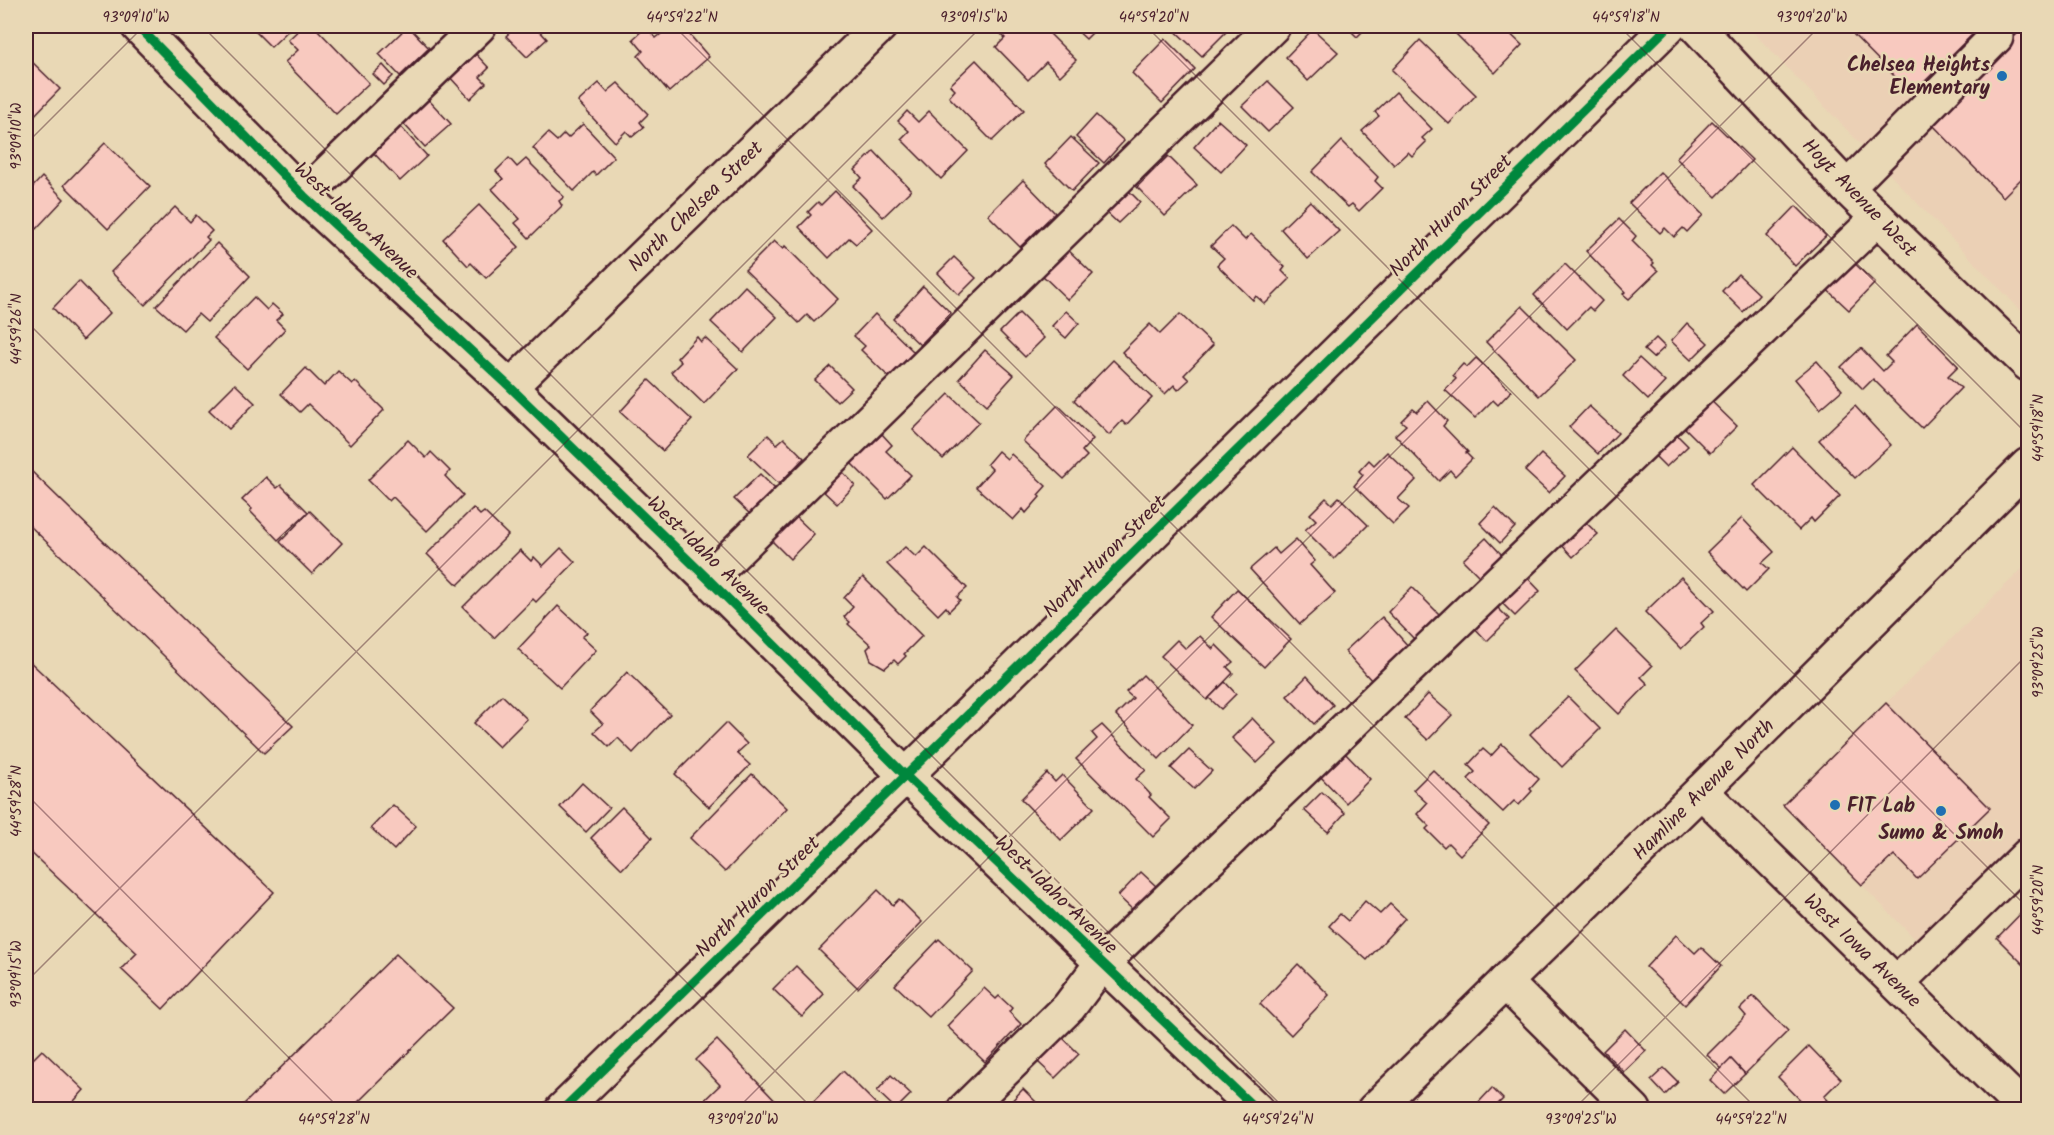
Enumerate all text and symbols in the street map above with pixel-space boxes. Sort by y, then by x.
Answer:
text: 93°09'10"W [103,6,170,30]
text: 44°59'22"N [646,6,718,30]
text: 93°09'15"W [940,6,1008,30]
text: 44°59'20"N [1119,6,1189,30]
text: 44°59'18"N [1592,6,1660,30]
text: 93°09'20"W [1777,6,1848,30]
place label: Chelsea Heights Elementary [1847,50,1991,105]
marker: Chelsea Heights Elementary [1995,69,2009,83]
text: 93°09'10"W [5,102,29,169]
street label: Hoyt Avenue West [1793,131,1924,266]
street label: North Chelsea Street [621,134,772,281]
street label: North Huron Street [1382,147,1521,286]
street label: West Idaho Avenue [286,155,425,288]
text: 44°59'26"N [5,293,29,365]
text: 44°59'18"N [2027,394,2051,462]
street label: North Huron Street [1036,488,1175,627]
street label: West Idaho Avenue [639,489,777,624]
text: 93°09'25"W [2027,626,2051,698]
street label: Hamline Avenue North [1626,712,1783,869]
text: 44°59'28"N [5,765,29,837]
place label: FIT Lab [1847,791,1915,823]
marker: FIT Lab [1828,798,1842,812]
marker: Sumo & Smoh [1934,804,1948,818]
place label: Sumo & Smoh [1878,818,2004,850]
street label: West Idaho Avenue [987,828,1125,963]
street label: North Huron Street [688,829,829,966]
text: 44°59'20"N [2027,865,2051,935]
street label: West Iowa Avenue [1795,886,1928,1016]
text: 93°09'15"W [5,940,29,1008]
text: 44°59'28"N [298,1108,370,1132]
text: 93°09'20"W [708,1108,779,1132]
text: 44°59'24"N [1242,1108,1314,1132]
text: 93°09'25"W [1545,1108,1617,1132]
text: 44°59'22"N [1715,1108,1787,1132]

